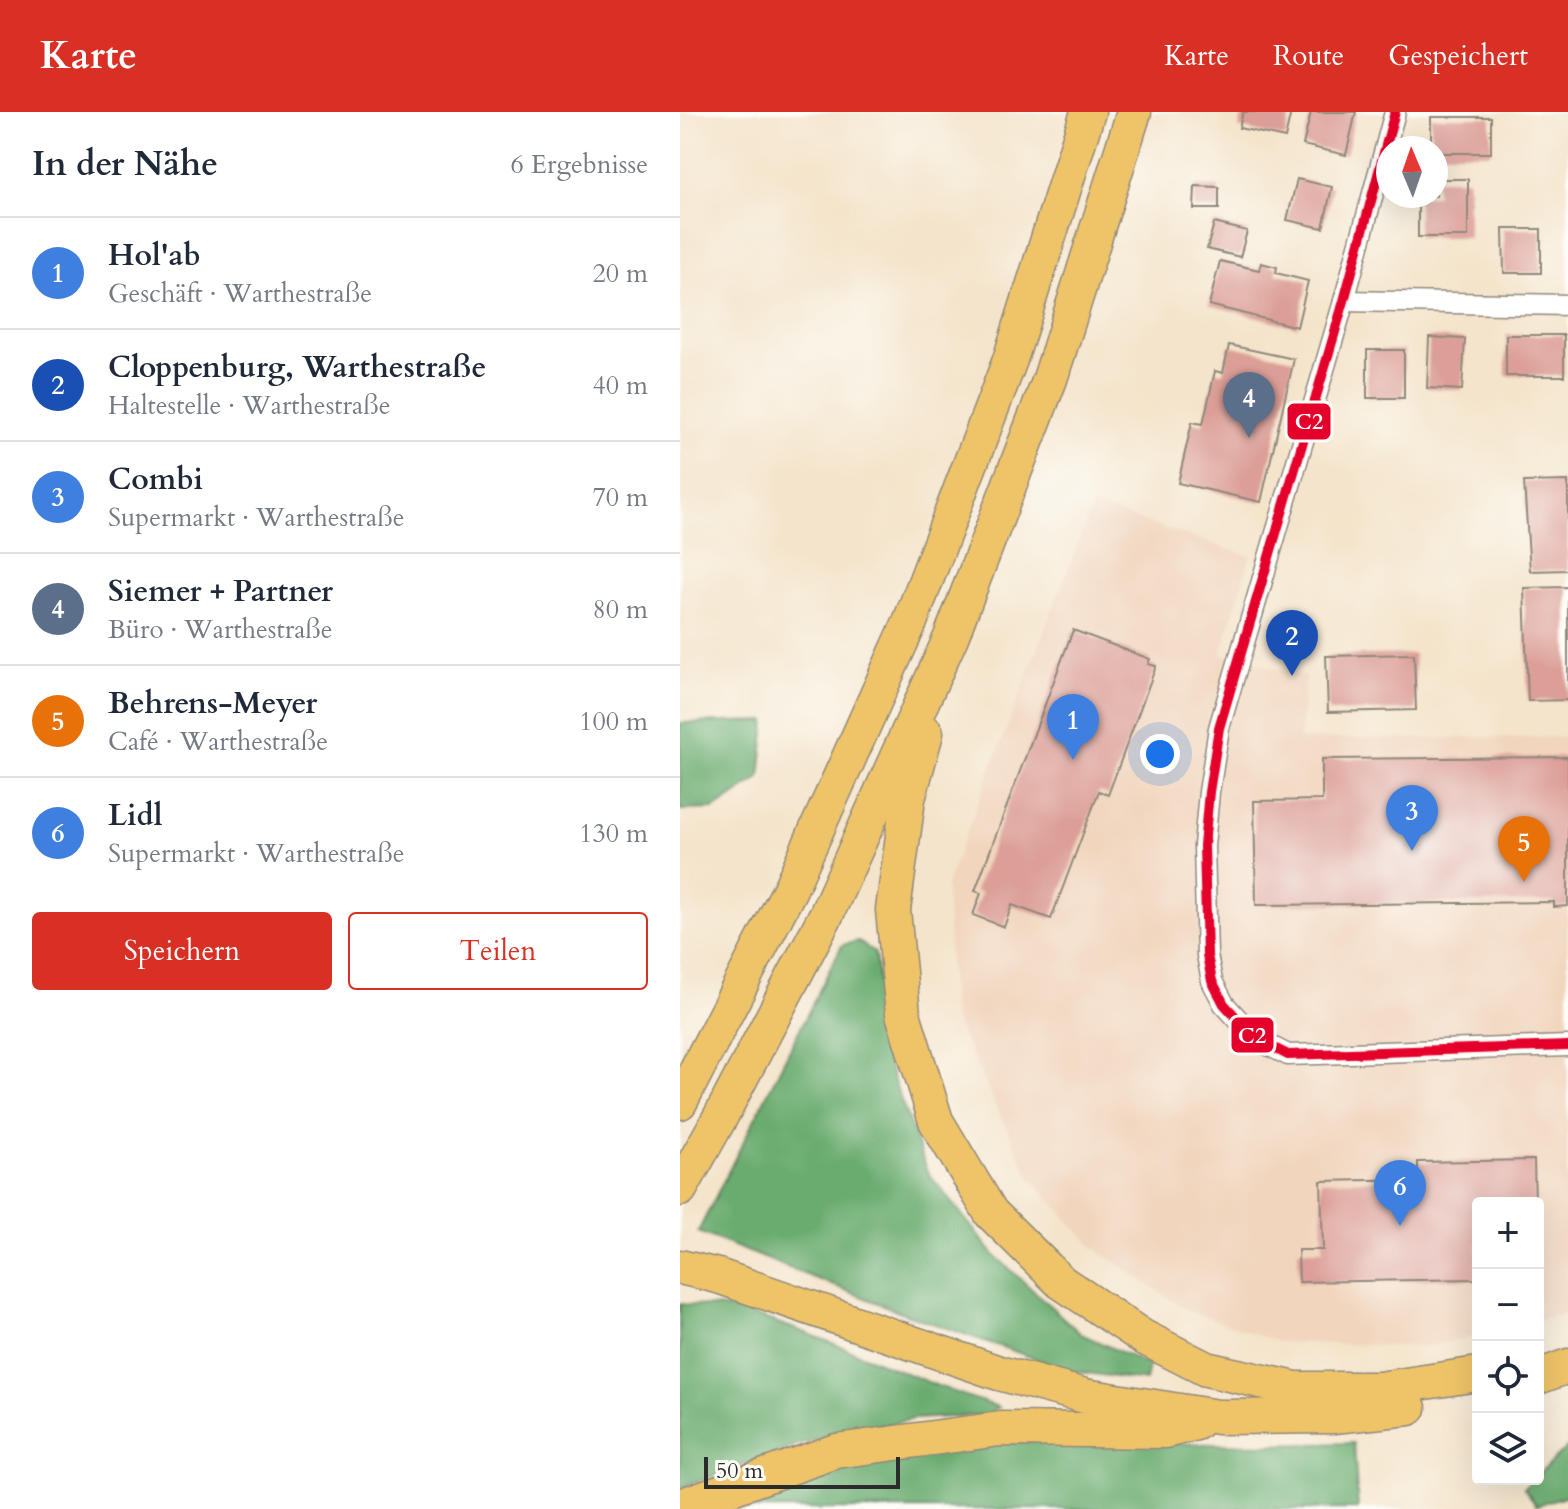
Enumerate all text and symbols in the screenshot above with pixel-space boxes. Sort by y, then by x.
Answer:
text: Karte [40,30,137,82]
text: Karte [1164,37,1229,75]
text: Route [1273,37,1344,75]
text: Gespeichert [1388,37,1528,75]
north arrow [1376,136,1448,208]
text: In der Nähe [32,141,218,187]
text: 6 Ergebnisse [511,147,648,182]
text: Hol'ab [108,235,201,276]
text: 1 [51,256,65,291]
text: 20 m [592,256,648,291]
text: Geschäft · Warthestraße [108,276,372,311]
text: Cloppenburg, Warthestraße [108,347,486,388]
text: 2 [51,368,65,403]
text: 40 m [592,368,648,403]
pin: 4 [1223,372,1275,438]
text: Haltestelle · Warthestraße [108,388,391,423]
line badge: C2 [1286,402,1332,441]
text: C2 [1295,407,1323,437]
text: Combi [108,459,203,500]
text: 3 [51,480,65,515]
text: 70 m [592,480,648,515]
text: Supermarkt · Warthestraße [108,500,404,535]
text: Siemer + Partner [108,571,333,612]
text: 4 [51,592,65,627]
text: 80 m [592,592,648,627]
pin: 2 [1266,610,1318,676]
text: Büro · Warthestraße [108,612,333,647]
text: Behrens-Meyer [108,683,317,724]
pin: 1 [1047,694,1099,760]
text: 5 [51,704,65,739]
text: 100 m [579,704,648,739]
text: Café · Warthestraße [108,724,328,759]
your location [1140,734,1180,774]
pin: 3 [1386,785,1438,851]
text: Lidl [108,795,162,836]
text: 6 [51,816,65,851]
text: 130 m [579,816,648,851]
pin: 5 [1498,816,1550,882]
text: Supermarkt · Warthestraße [108,836,404,871]
button: Speichern [32,912,332,990]
button: Teilen [348,912,648,990]
line badge: C2 [1230,1016,1275,1054]
text: C2 [1238,1021,1266,1051]
pin: 6 [1374,1160,1426,1226]
map controls [1472,1197,1544,1485]
button: + [1472,1197,1544,1269]
button: − [1472,1269,1544,1341]
button: locate [1472,1341,1544,1413]
button: layers [1472,1413,1544,1485]
scale bar [704,1453,900,1489]
text: 50 m [716,1456,763,1486]

